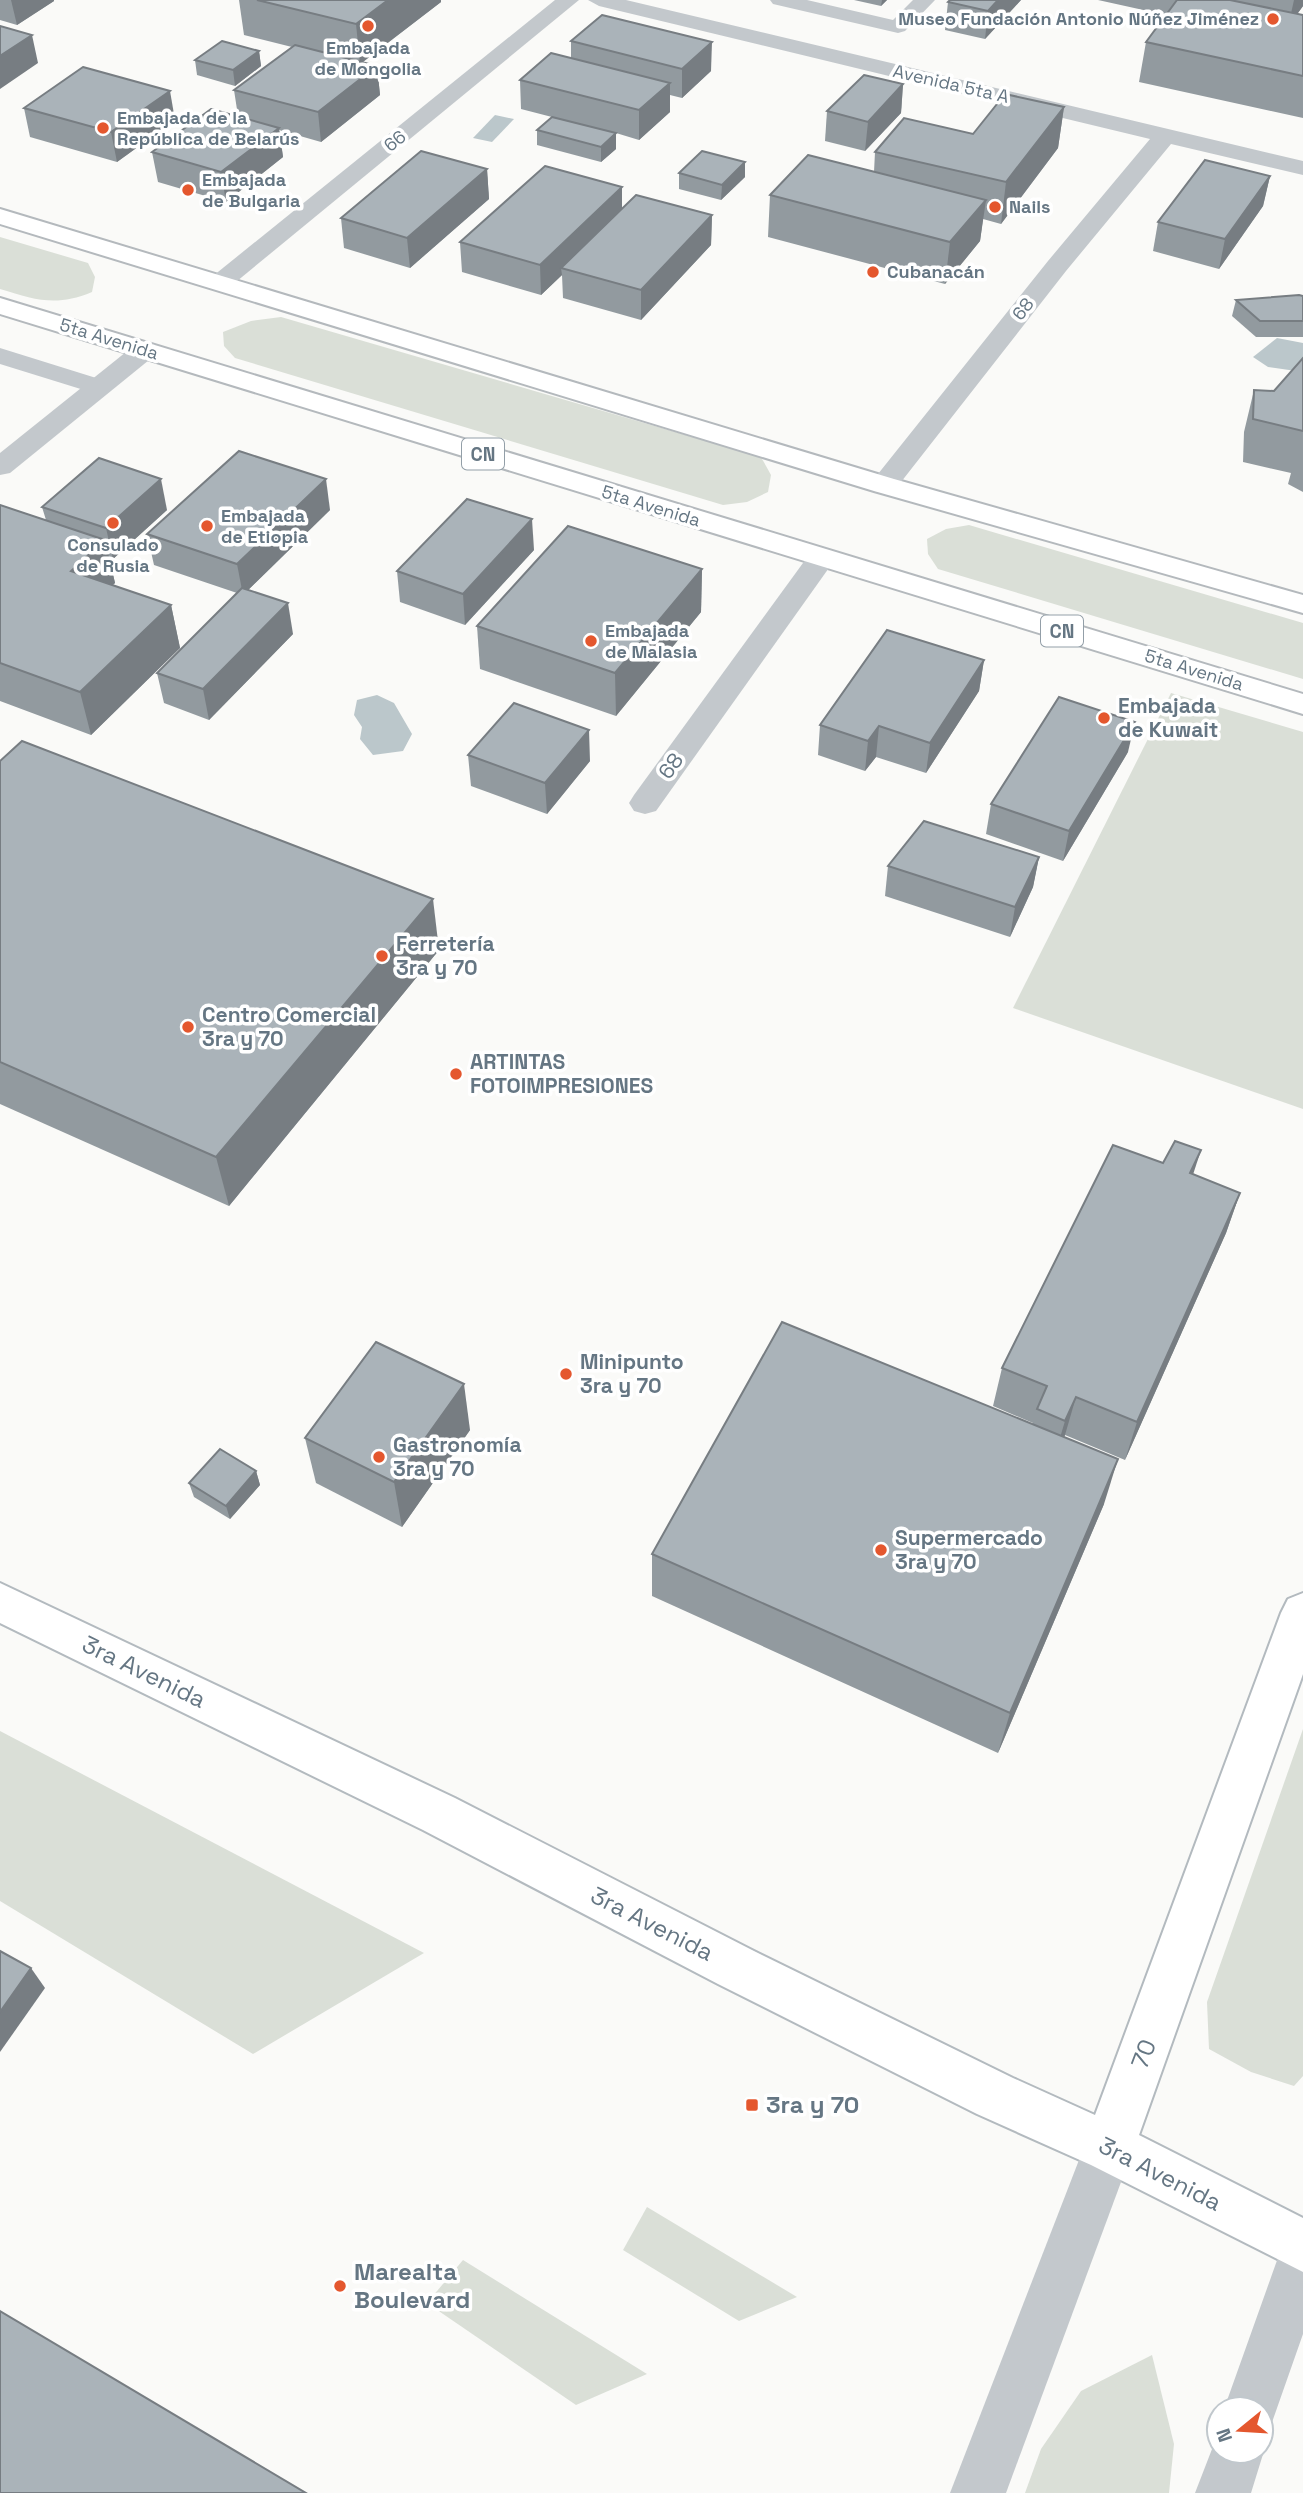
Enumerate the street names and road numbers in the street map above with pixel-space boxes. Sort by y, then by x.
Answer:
street label: Avenida 5ta A [891,59,1011,108]
street label: 66 [379,125,410,156]
street label: 68 [1007,293,1039,325]
street label: 5ta Avenida [57,313,161,364]
road number: CN [462,438,504,470]
street label: 5ta Avenida [599,480,703,531]
road number: CN [1041,616,1083,646]
street label: 5ta Avenida [1142,644,1246,695]
street label: 68 [652,747,689,784]
street label: 3ra Avenida [77,1628,211,1715]
street label: 3ra Avenida [585,1879,719,1968]
street label: 70 [1124,2035,1163,2073]
street label: 3ra Avenida [1093,2129,1227,2218]

